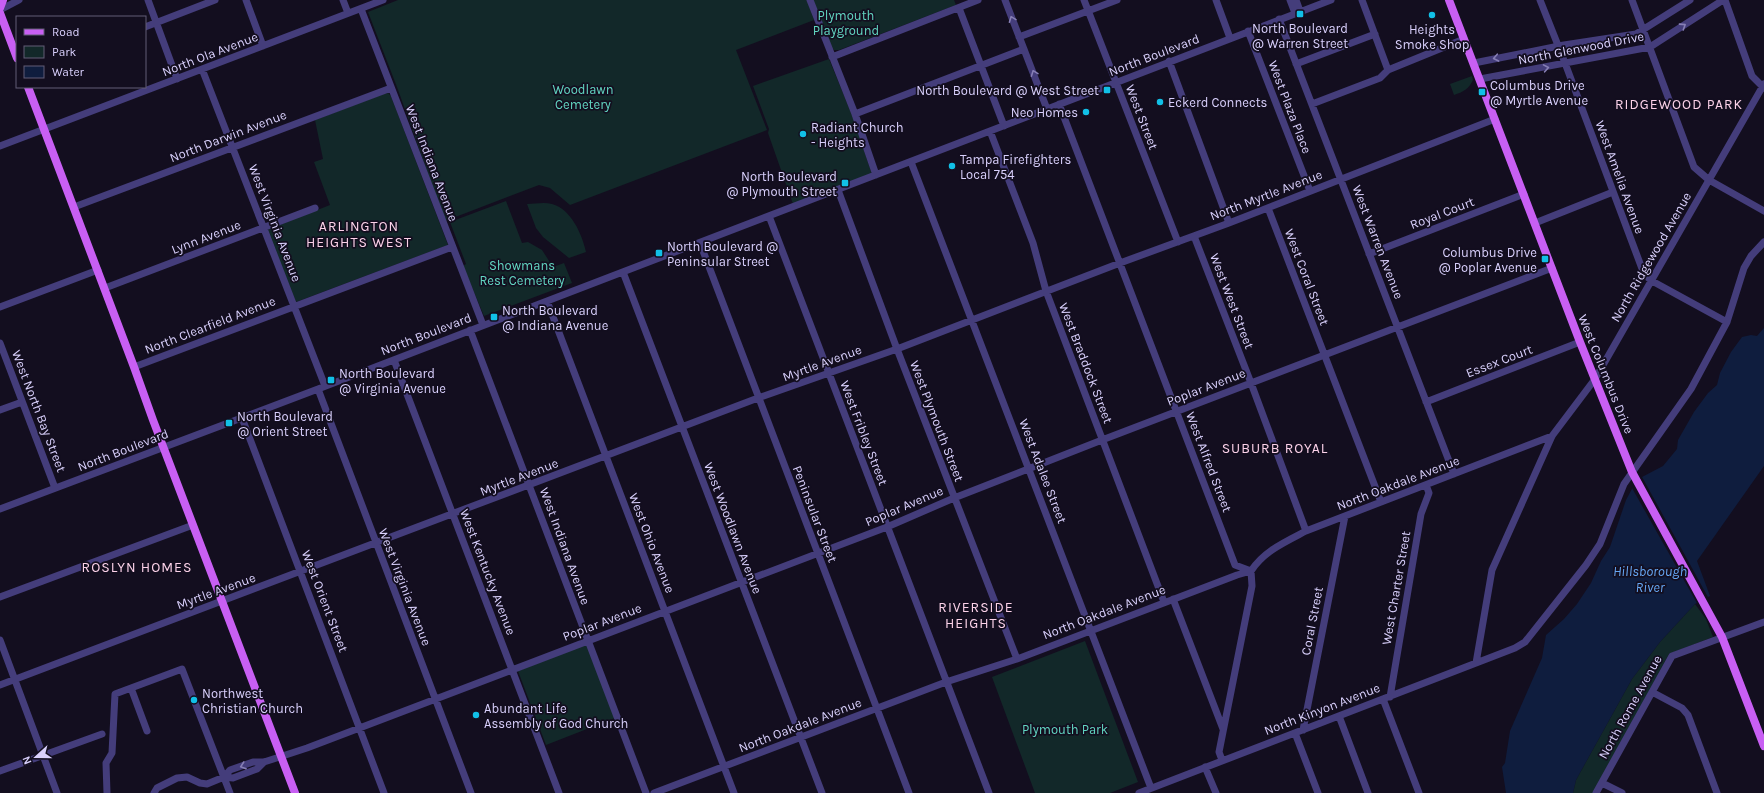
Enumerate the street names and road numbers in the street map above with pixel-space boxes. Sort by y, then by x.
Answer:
street label: North Glenwood Drive [1517,28,1645,68]
street label: North Ola Avenue [160,29,260,79]
street label: North Boulevard [1107,31,1201,79]
street label: West Plaza Place [1265,58,1315,156]
street label: West Street [1123,82,1161,152]
street label: West Indiana Avenue [403,103,461,224]
street label: North Darwin Avenue [167,107,289,165]
street label: West Amelia Avenue [1593,118,1648,236]
street label: West Virginia Avenue [246,162,304,284]
street label: North Myrtle Avenue [1208,166,1325,223]
street label: West Warren Avenue [1349,183,1407,301]
street label: North Ridgewood Avenue [1608,189,1694,325]
street label: Royal Court [1408,194,1476,232]
street label: Lynn Avenue [169,217,243,257]
street label: West Coral Street [1282,227,1332,327]
street label: West West Street [1207,251,1257,351]
street label: North Clearfield Avenue [142,293,278,357]
street label: West Braddock Street [1056,301,1116,426]
street label: North Boulevard [379,310,473,358]
street label: West Columbus Drive [1575,312,1637,436]
street label: Essex Court [1464,341,1534,381]
street label: Myrtle Avenue [781,342,864,384]
street label: West North Bay Street [9,348,69,474]
street label: West Plymouth Street [907,358,967,484]
street label: Poplar Avenue [1164,365,1248,409]
street label: West Fribley Street [837,379,891,488]
street label: West Alfred Street [1183,410,1235,514]
street label: West Adalee Street [1016,417,1070,526]
street label: North Boulevard [76,426,170,474]
street label: North Oakdale Avenue [1334,453,1462,513]
street label: Myrtle Avenue [478,455,561,499]
street label: West Woodlawn Avenue [701,460,765,596]
street label: Peninsular Street [790,464,840,565]
street label: Poplar Avenue [863,483,946,529]
street label: West Indiana Avenue [537,485,593,607]
street label: West Ohio Avenue [626,491,678,595]
street label: West Kentucky Avenue [457,507,519,637]
street label: West Virginia Avenue [376,526,434,648]
street label: West Charter Street [1379,530,1413,646]
street label: West Orient Street [299,548,351,654]
street label: Myrtle Avenue [175,570,258,612]
street label: North Oakdale Avenue [1040,582,1168,642]
street label: Coral Street [1298,585,1326,656]
street label: Poplar Avenue [560,600,644,644]
street label: North Rome Avenue [1595,652,1665,761]
street label: North Kinyon Avenue [1262,680,1382,738]
street label: North Oakdale Avenue [736,695,864,755]

